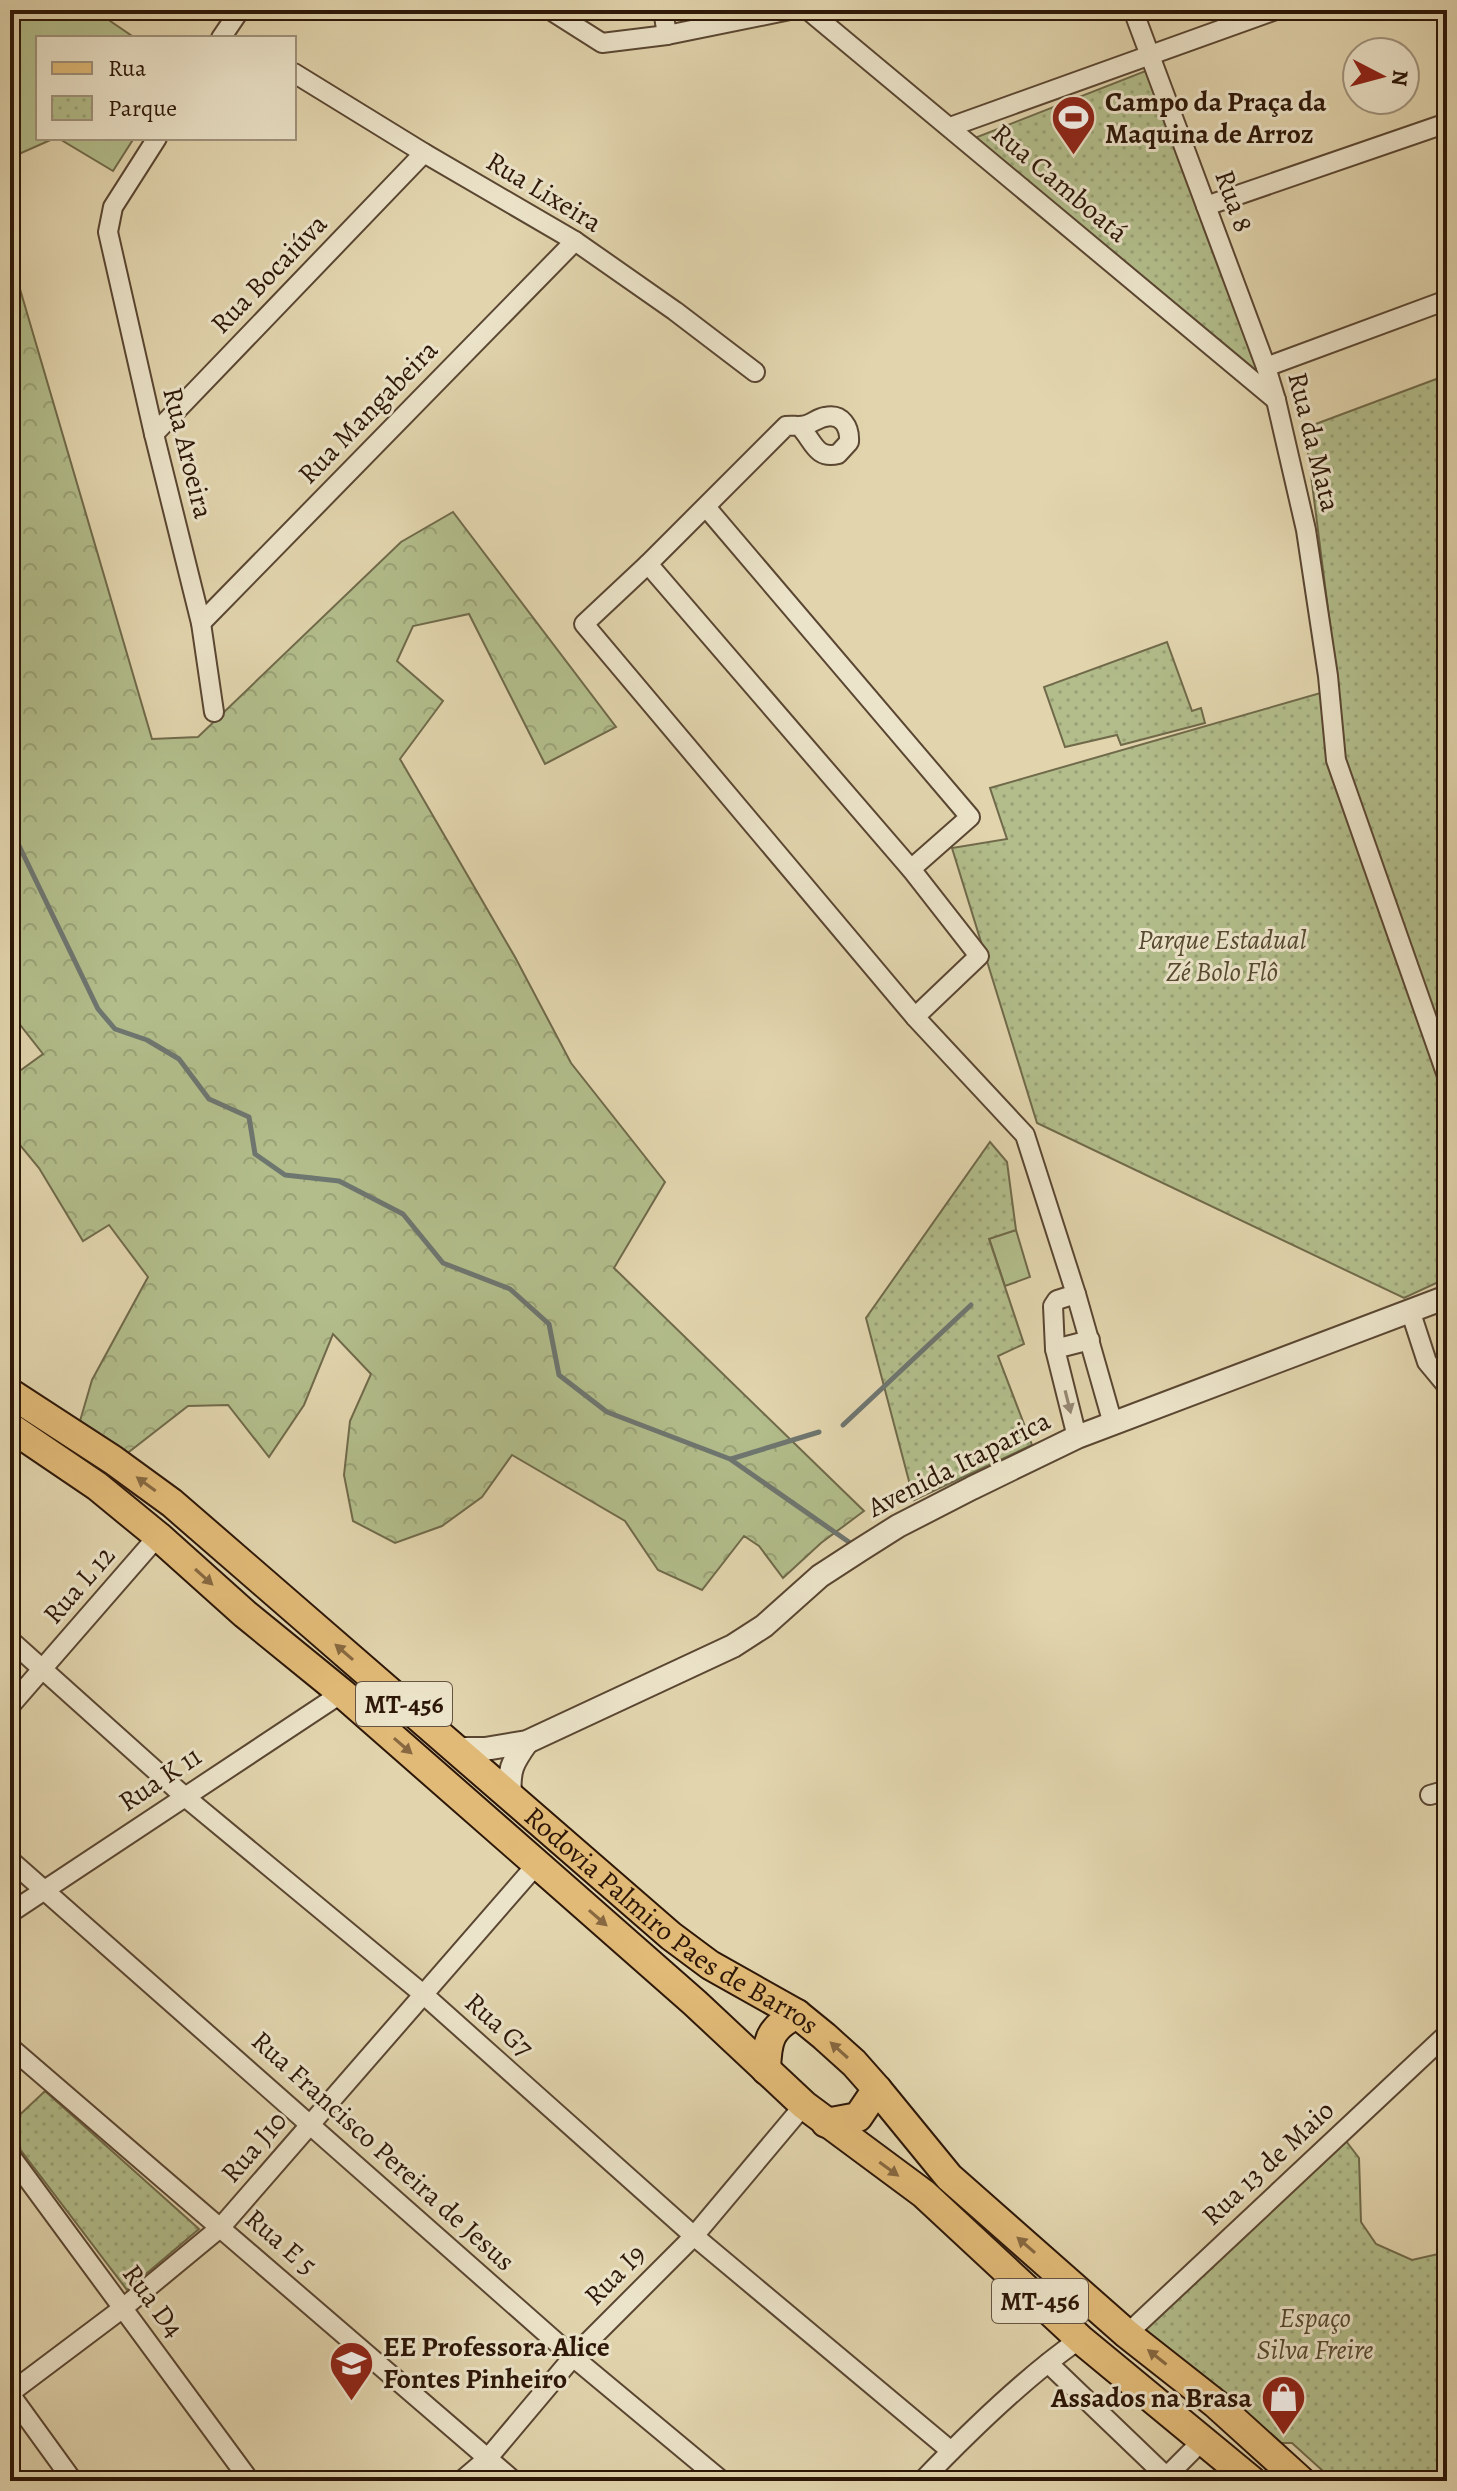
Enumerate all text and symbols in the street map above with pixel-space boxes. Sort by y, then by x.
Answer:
legend [36,36,296,140]
north arrow [1341,36,1421,116]
text: Rua [108,52,147,84]
text: N [1384,68,1416,88]
place label: Campo da Praça da Maquina de Arroz [1105,83,1327,153]
text: Parque [108,92,177,124]
sports icon: Campo da Praça da Maquina de Arroz [1050,94,1098,157]
street label: Rua Camboatá [984,115,1136,251]
street label: Rua Lixeira [479,143,609,241]
street label: Rua 8 [1205,165,1263,237]
street label: Rua Bocaiúva [202,206,336,342]
street label: Rua Mangabeira [289,332,447,492]
street label: Rua da Mata [1278,368,1350,516]
street label: Rua Aroeira [153,383,223,523]
park label: Parque Estadual Zé Bolo Flô [1137,921,1307,991]
one-way arrow [1062,1390,1075,1415]
street label: Avenida Itaparica [860,1402,1057,1527]
one-way arrow [136,1476,156,1492]
street label: Rua L 12 [34,1538,124,1632]
one-way arrow [195,1568,214,1586]
one-way arrow [334,1644,354,1661]
road number: MT-456 [356,1682,452,1726]
one-way arrow [393,1736,412,1754]
street label: Rua K 11 [111,1737,209,1821]
street label: Rodovia Palmiro Paes de Barros [516,1798,827,2043]
one-way arrow [588,1908,607,1926]
street label: Rua G7 [456,1984,542,2066]
street label: Rua Francisco Pereira de Jesus [243,2022,523,2280]
one-way arrow [830,2041,849,2059]
street label: Rua 13 de Maio [1194,2092,1342,2234]
street label: Rua J10 [212,2103,296,2191]
one-way arrow [879,2161,900,2176]
street label: Rua E 5 [237,2200,325,2284]
street label: Rua I9 [576,2236,654,2314]
one-way arrow [1017,2237,1037,2254]
street label: Rua D4 [113,2257,193,2345]
road number: MT-456 [992,2279,1088,2323]
park label: Espaço Silva Freire [1257,2299,1373,2369]
place label: EE Professora Alice Fontes Pinheiro [383,2328,610,2398]
school or university icon: EE Professora Alice Fontes Pinheiro [328,2339,376,2402]
one-way arrow [1147,2350,1167,2366]
shop icon: Assados na Brasa [1259,2374,1307,2437]
place label: Assados na Brasa [1050,2379,1252,2417]

